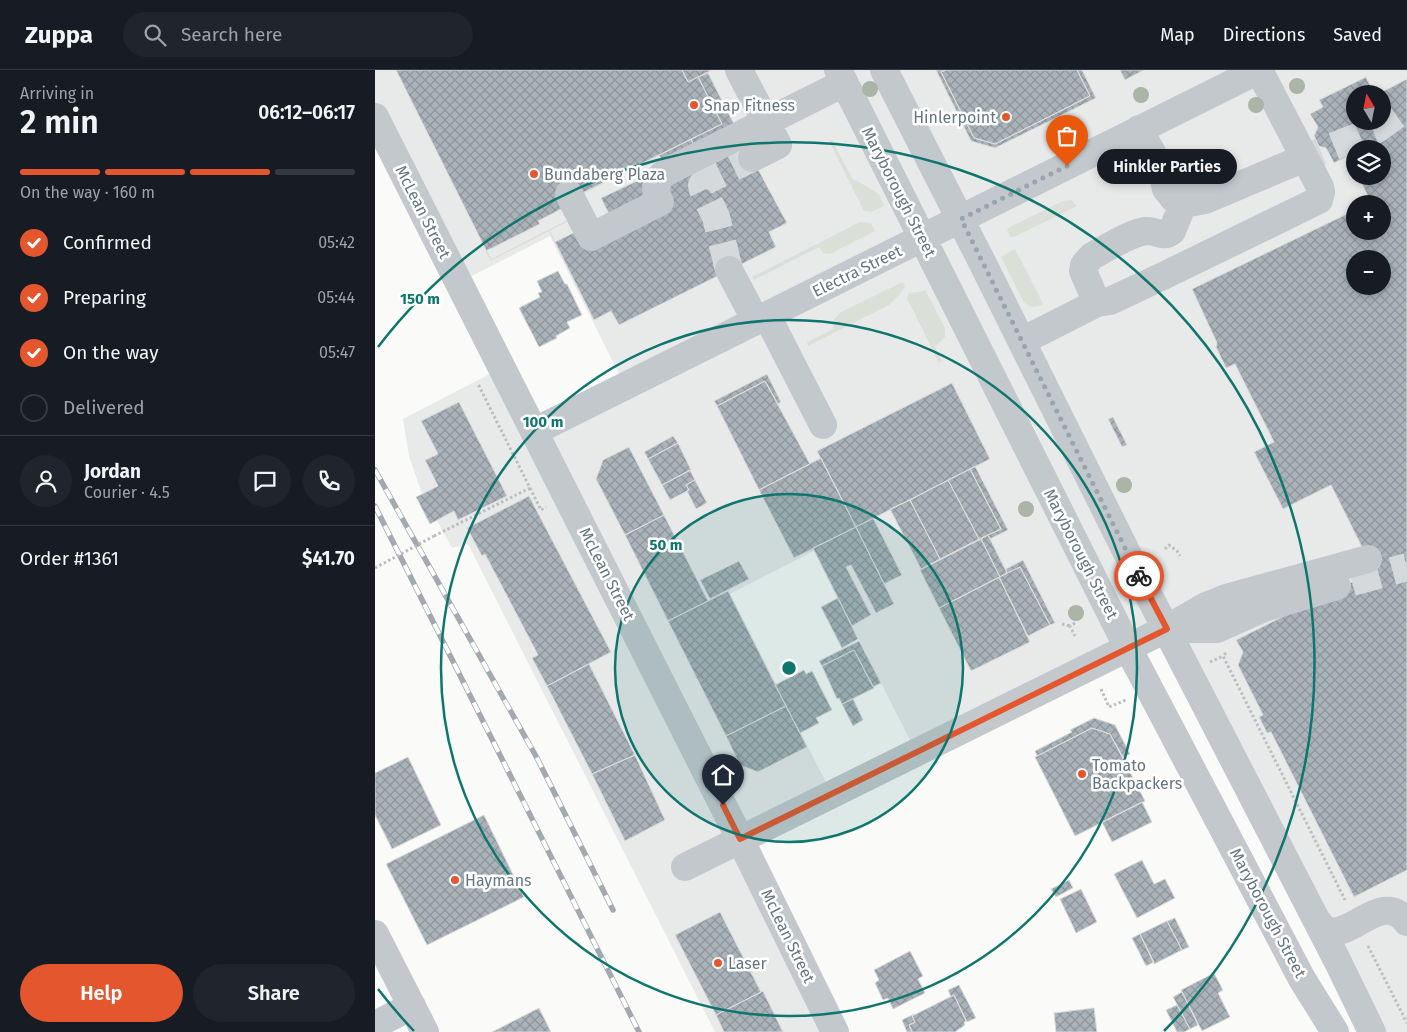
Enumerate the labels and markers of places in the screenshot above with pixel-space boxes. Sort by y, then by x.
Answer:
place label: Snap Fitness [704,96,795,115]
marker: Snap Fitness [688,99,700,111]
place label: Hinlerpoint [913,108,996,127]
marker: Hinlerpoint [1000,111,1012,123]
pin [1046,115,1088,166]
callout: Hinkler Parties [1097,148,1237,184]
place label: Bundaberg Plaza [544,165,665,184]
marker: Bundaberg Plaza [528,168,540,180]
centre of rings [780,659,798,677]
pin [702,754,744,805]
place label: Tomato Backpackers [1092,756,1182,793]
marker: Tomato Backpackers [1076,768,1088,780]
place label: Haymans [465,871,531,890]
marker: Haymans [449,874,461,886]
place label: Laser [728,954,768,973]
marker: Laser [712,957,724,969]

